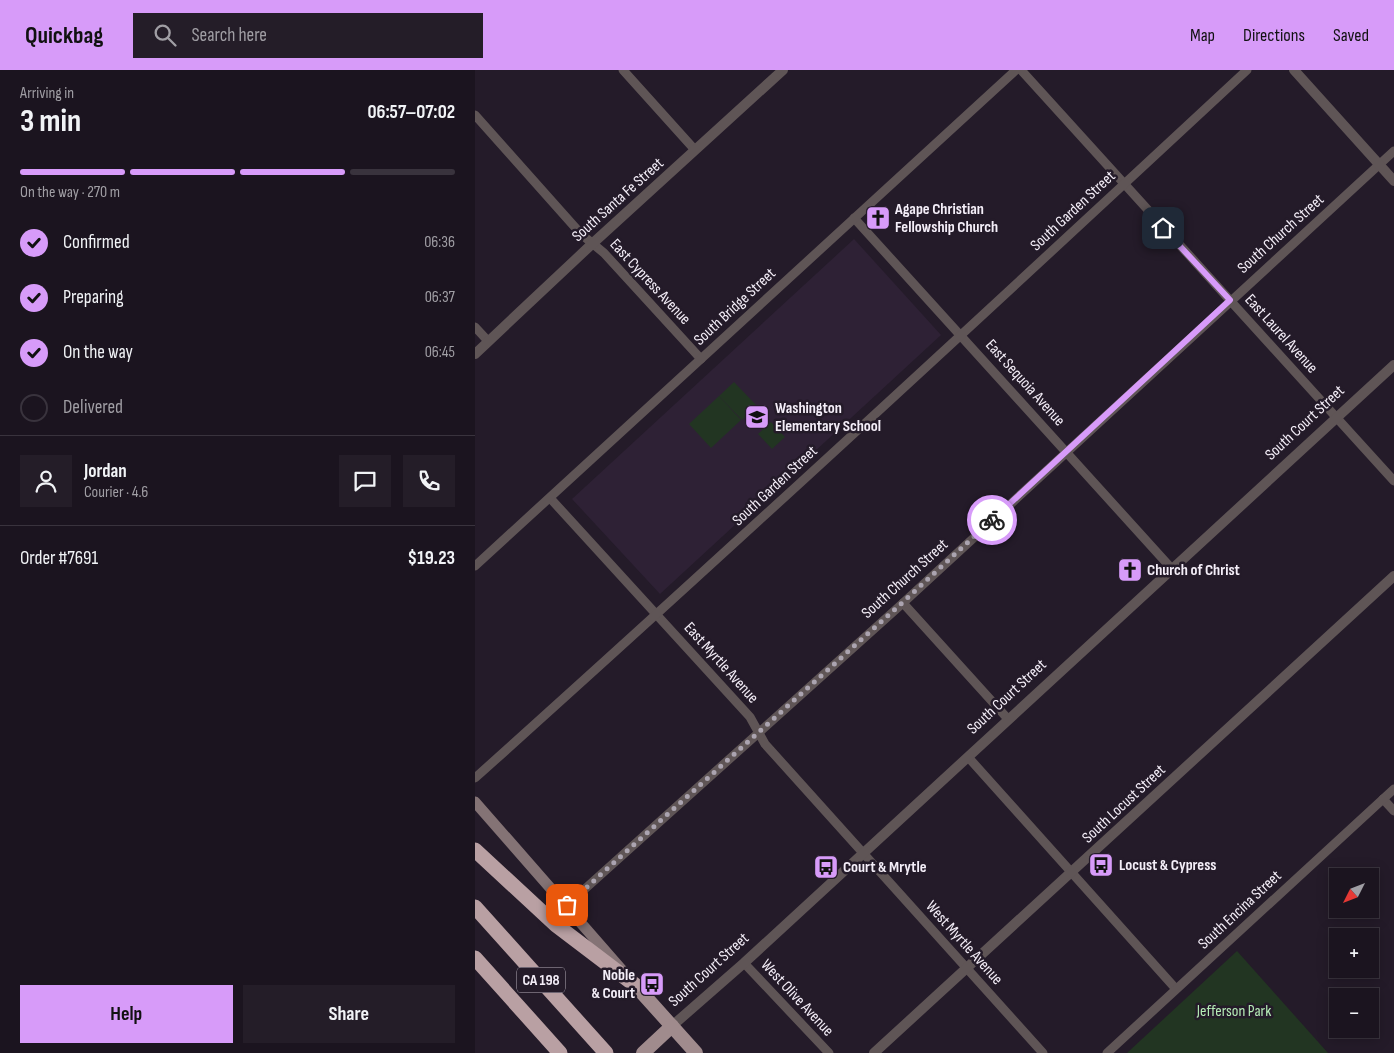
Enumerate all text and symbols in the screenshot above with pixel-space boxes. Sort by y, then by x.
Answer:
search box [133,13,483,58]
text: Quickbag [25,21,103,50]
icon: search [151,21,179,49]
text: Search here [191,24,267,47]
text: Map [1190,25,1215,46]
text: Directions [1243,25,1305,46]
text: Saved [1333,25,1369,46]
text: Arriving in [20,84,74,103]
text: 06:57–07:02 [367,101,455,124]
text: 3 min [20,102,81,141]
street label: South Santa Fe Street [568,154,668,246]
street label: South Garden Street [1027,167,1119,255]
text: On the way · 270 m [20,183,120,202]
street label: South Church Street [1234,190,1328,278]
place label: Agape Christian Fellowship Church [894,200,998,237]
church icon: Agape Christian Fellowship Church [865,205,891,231]
pin [1142,207,1184,249]
icon: home [1149,214,1177,242]
icon: check [20,229,48,257]
text: Confirmed [63,231,130,254]
text: 06:36 [424,233,455,252]
street label: East Cypress Avenue [606,235,694,329]
street label: South Bridge Street [690,264,780,350]
icon: check [20,284,48,312]
text: Preparing [63,286,124,309]
text: 06:37 [425,288,455,307]
street label: East Laurel Avenue [1241,291,1321,377]
street label: East Sequoia Avenue [981,336,1069,430]
icon: check [20,339,48,367]
text: On the way [63,341,133,364]
text: 06:45 [425,343,455,362]
street label: South Court Street [1261,381,1349,465]
text: Delivered [63,396,123,419]
place label: Washington Elementary School [775,399,881,436]
school or university icon: Washington Elementary School [744,404,770,430]
street label: South Garden Street [729,442,821,530]
button: person [20,455,72,507]
button: chat [339,455,391,507]
button: phone [403,455,455,507]
text: Jordan [84,460,127,483]
text: Courier · 4.6 [84,483,148,502]
courier [967,495,1017,545]
icon: bike [978,506,1006,534]
street label: South Church Street [858,535,952,623]
text: Order #7691 [20,547,98,570]
text: $19.23 [408,547,455,570]
church icon: Church of Christ [1117,557,1143,583]
place label: Church of Christ [1147,561,1240,580]
street label: East Myrtle Avenue [680,619,762,707]
street label: South Court Street [963,655,1051,739]
street label: South Locust Street [1078,761,1170,847]
bus stop icon: Locust & Cypress [1088,852,1114,878]
bus stop icon: Court & Mrytle [813,854,839,880]
place label: Locust & Cypress [1119,856,1216,875]
place label: Court & Mrytle [843,858,927,877]
street label: South Encina Street [1195,867,1286,953]
north arrow [1329,868,1379,918]
map controls [1329,868,1379,1038]
pin [546,884,588,926]
icon: bag [553,891,581,919]
street label: West Myrtle Avenue [921,897,1007,989]
button: + [1329,928,1379,978]
street label: South Court Street [665,929,753,1011]
street label: West Olive Avenue [757,956,837,1040]
place label: Noble & Court [591,966,635,1003]
road number: CA 198 [517,968,565,992]
bus stop icon: Noble & Court [639,971,665,997]
button: Help [20,985,233,1043]
button: Share [243,985,455,1043]
button: − [1329,988,1379,1038]
park label: Jefferson Park [1196,1002,1271,1021]

